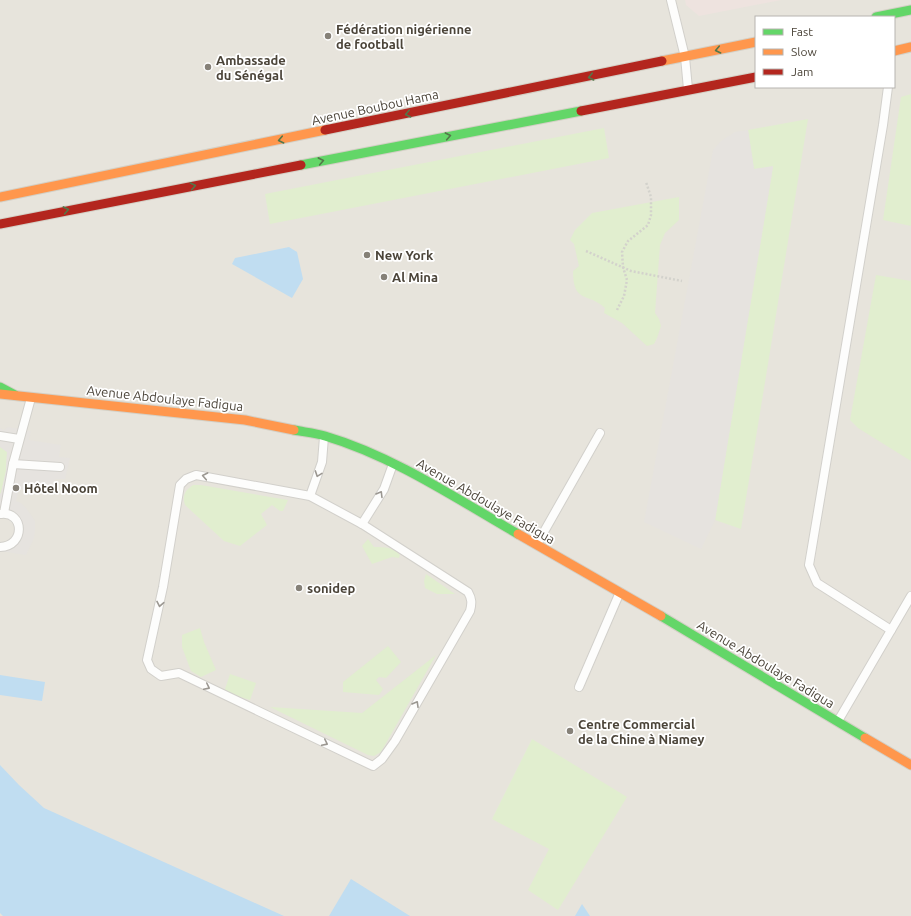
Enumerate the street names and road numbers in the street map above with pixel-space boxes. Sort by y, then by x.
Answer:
street label: Avenue Boubou Hama [310,87,440,127]
street label: Avenue Abdoulaye Fadigua [86,383,244,413]
street label: Avenue Abdoulaye Fadigua [414,456,558,546]
street label: Avenue Abdoulaye Fadigua [695,617,837,711]

